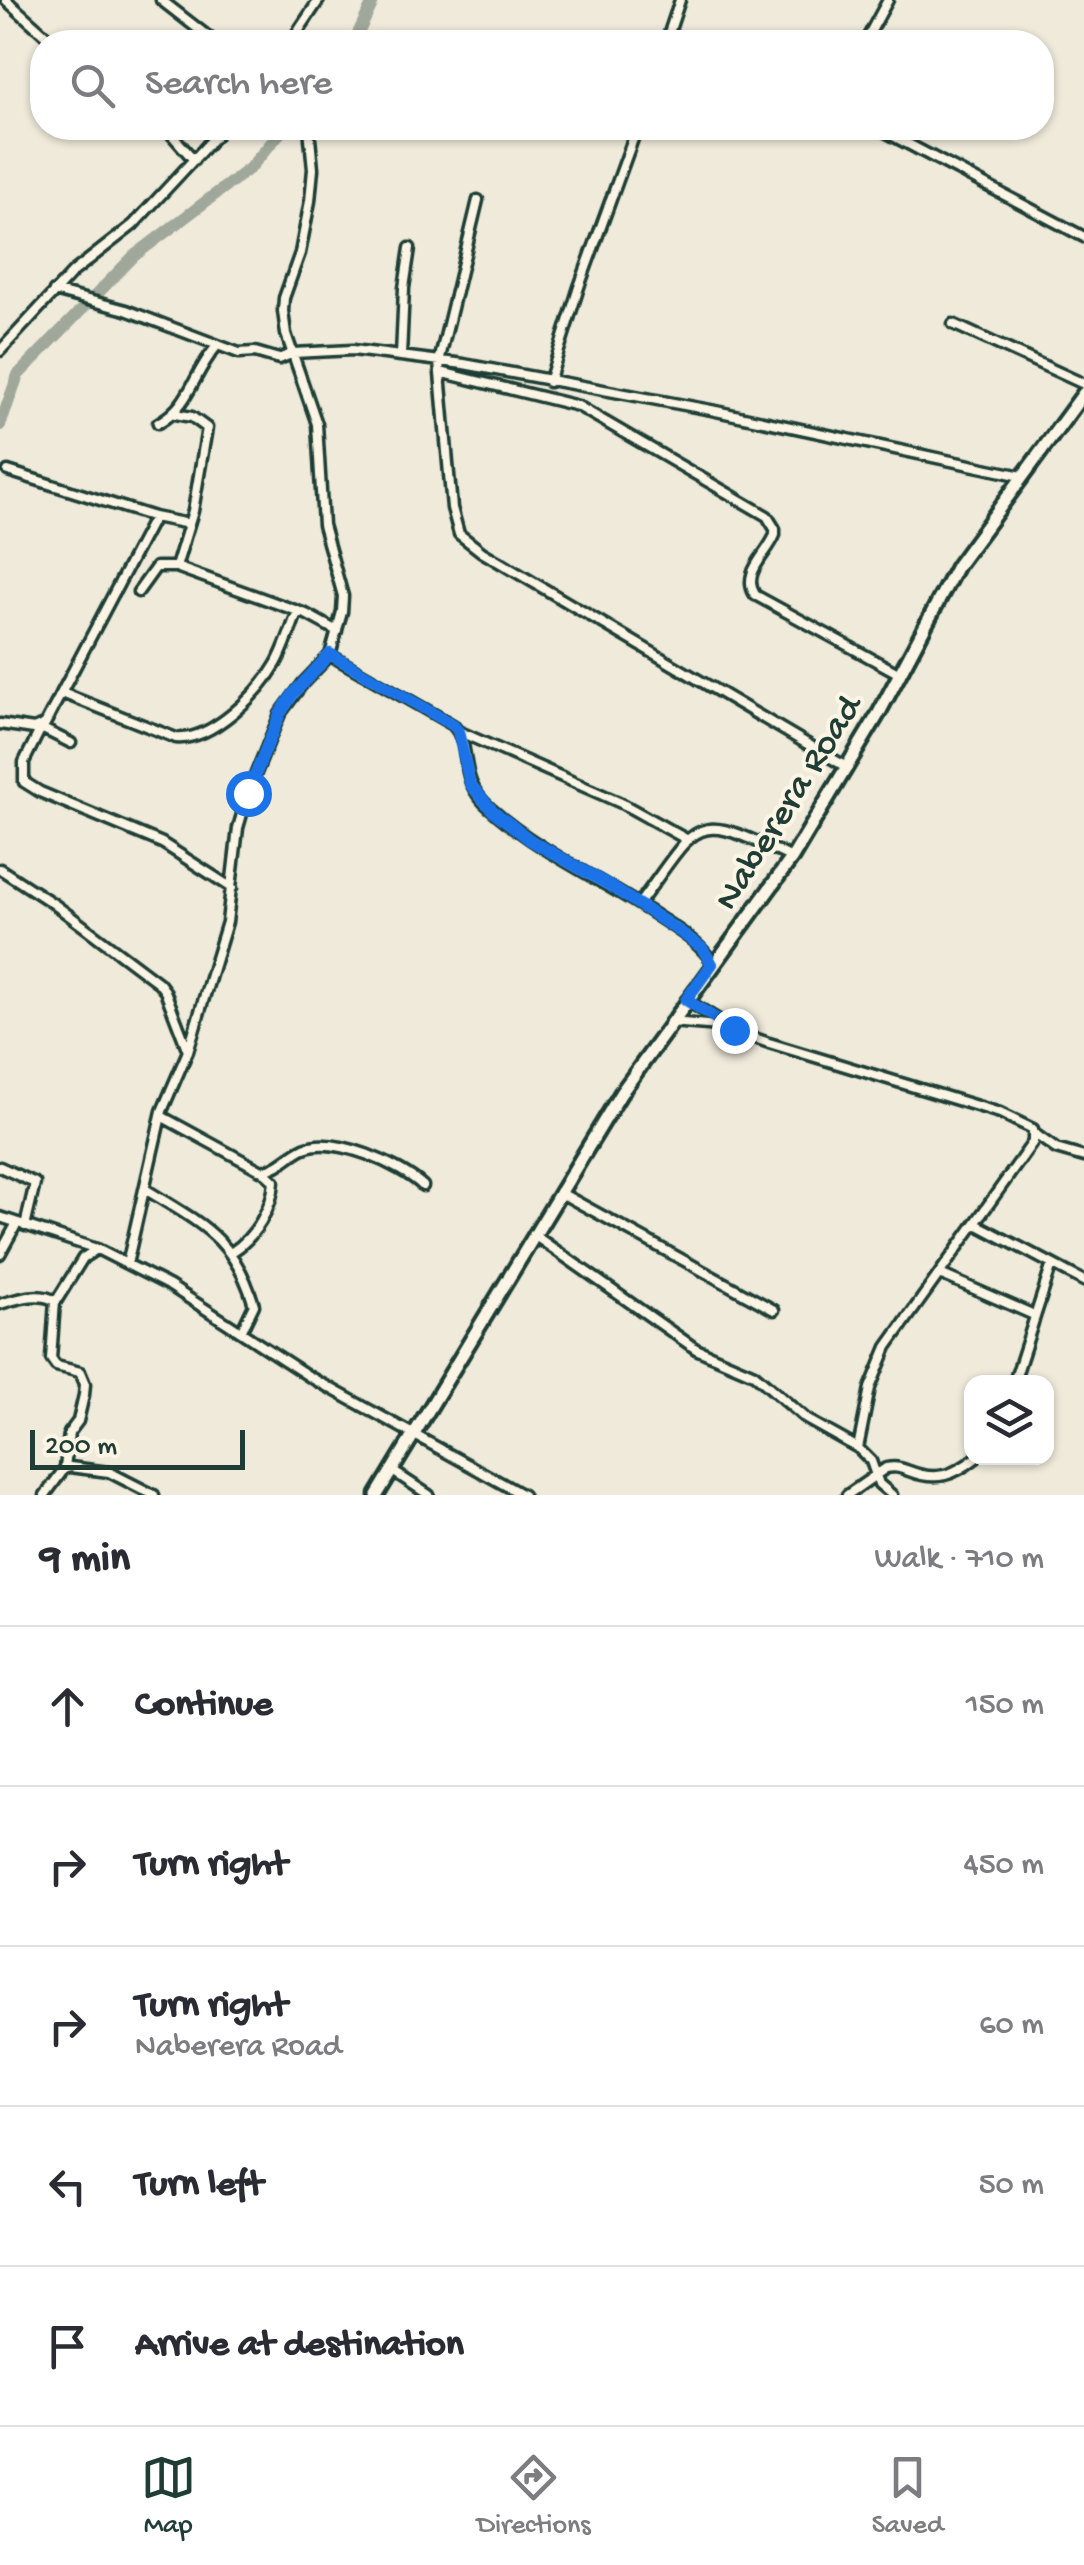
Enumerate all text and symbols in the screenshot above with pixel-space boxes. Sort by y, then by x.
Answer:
search box [30,30,1054,140]
icon: search [65,58,120,113]
text: Search here [145,63,332,107]
street label: Naberera Road [706,686,875,920]
route start [226,771,272,817]
route end [712,1008,758,1054]
map controls [964,1375,1054,1465]
button: layers [964,1375,1054,1465]
scale bar [30,1425,245,1470]
text: 200 m [45,1431,117,1464]
text: 9 min [40,1536,130,1585]
text: Walk · 710 m [874,1541,1044,1579]
icon: ahead [40,1679,95,1734]
text: Continue [135,1684,273,1728]
text: 150 m [966,1687,1044,1725]
icon: right [40,1839,95,1894]
text: Turn right [135,1844,287,1888]
text: 450 m [964,1847,1044,1885]
text: Turn right [135,1985,287,2029]
icon: right [40,1999,95,2054]
text: 60 m [979,2007,1044,2045]
text: Naberera Road [135,2029,341,2067]
icon: left [40,2159,95,2214]
text: Turn left [135,2164,263,2208]
text: 50 m [979,2167,1044,2205]
icon: arrive [40,2319,95,2374]
text: Arrive at destination [135,2324,464,2368]
tab: Map [141,2450,196,2543]
tab: Directions [477,2450,591,2543]
tab: Saved [872,2450,943,2543]

